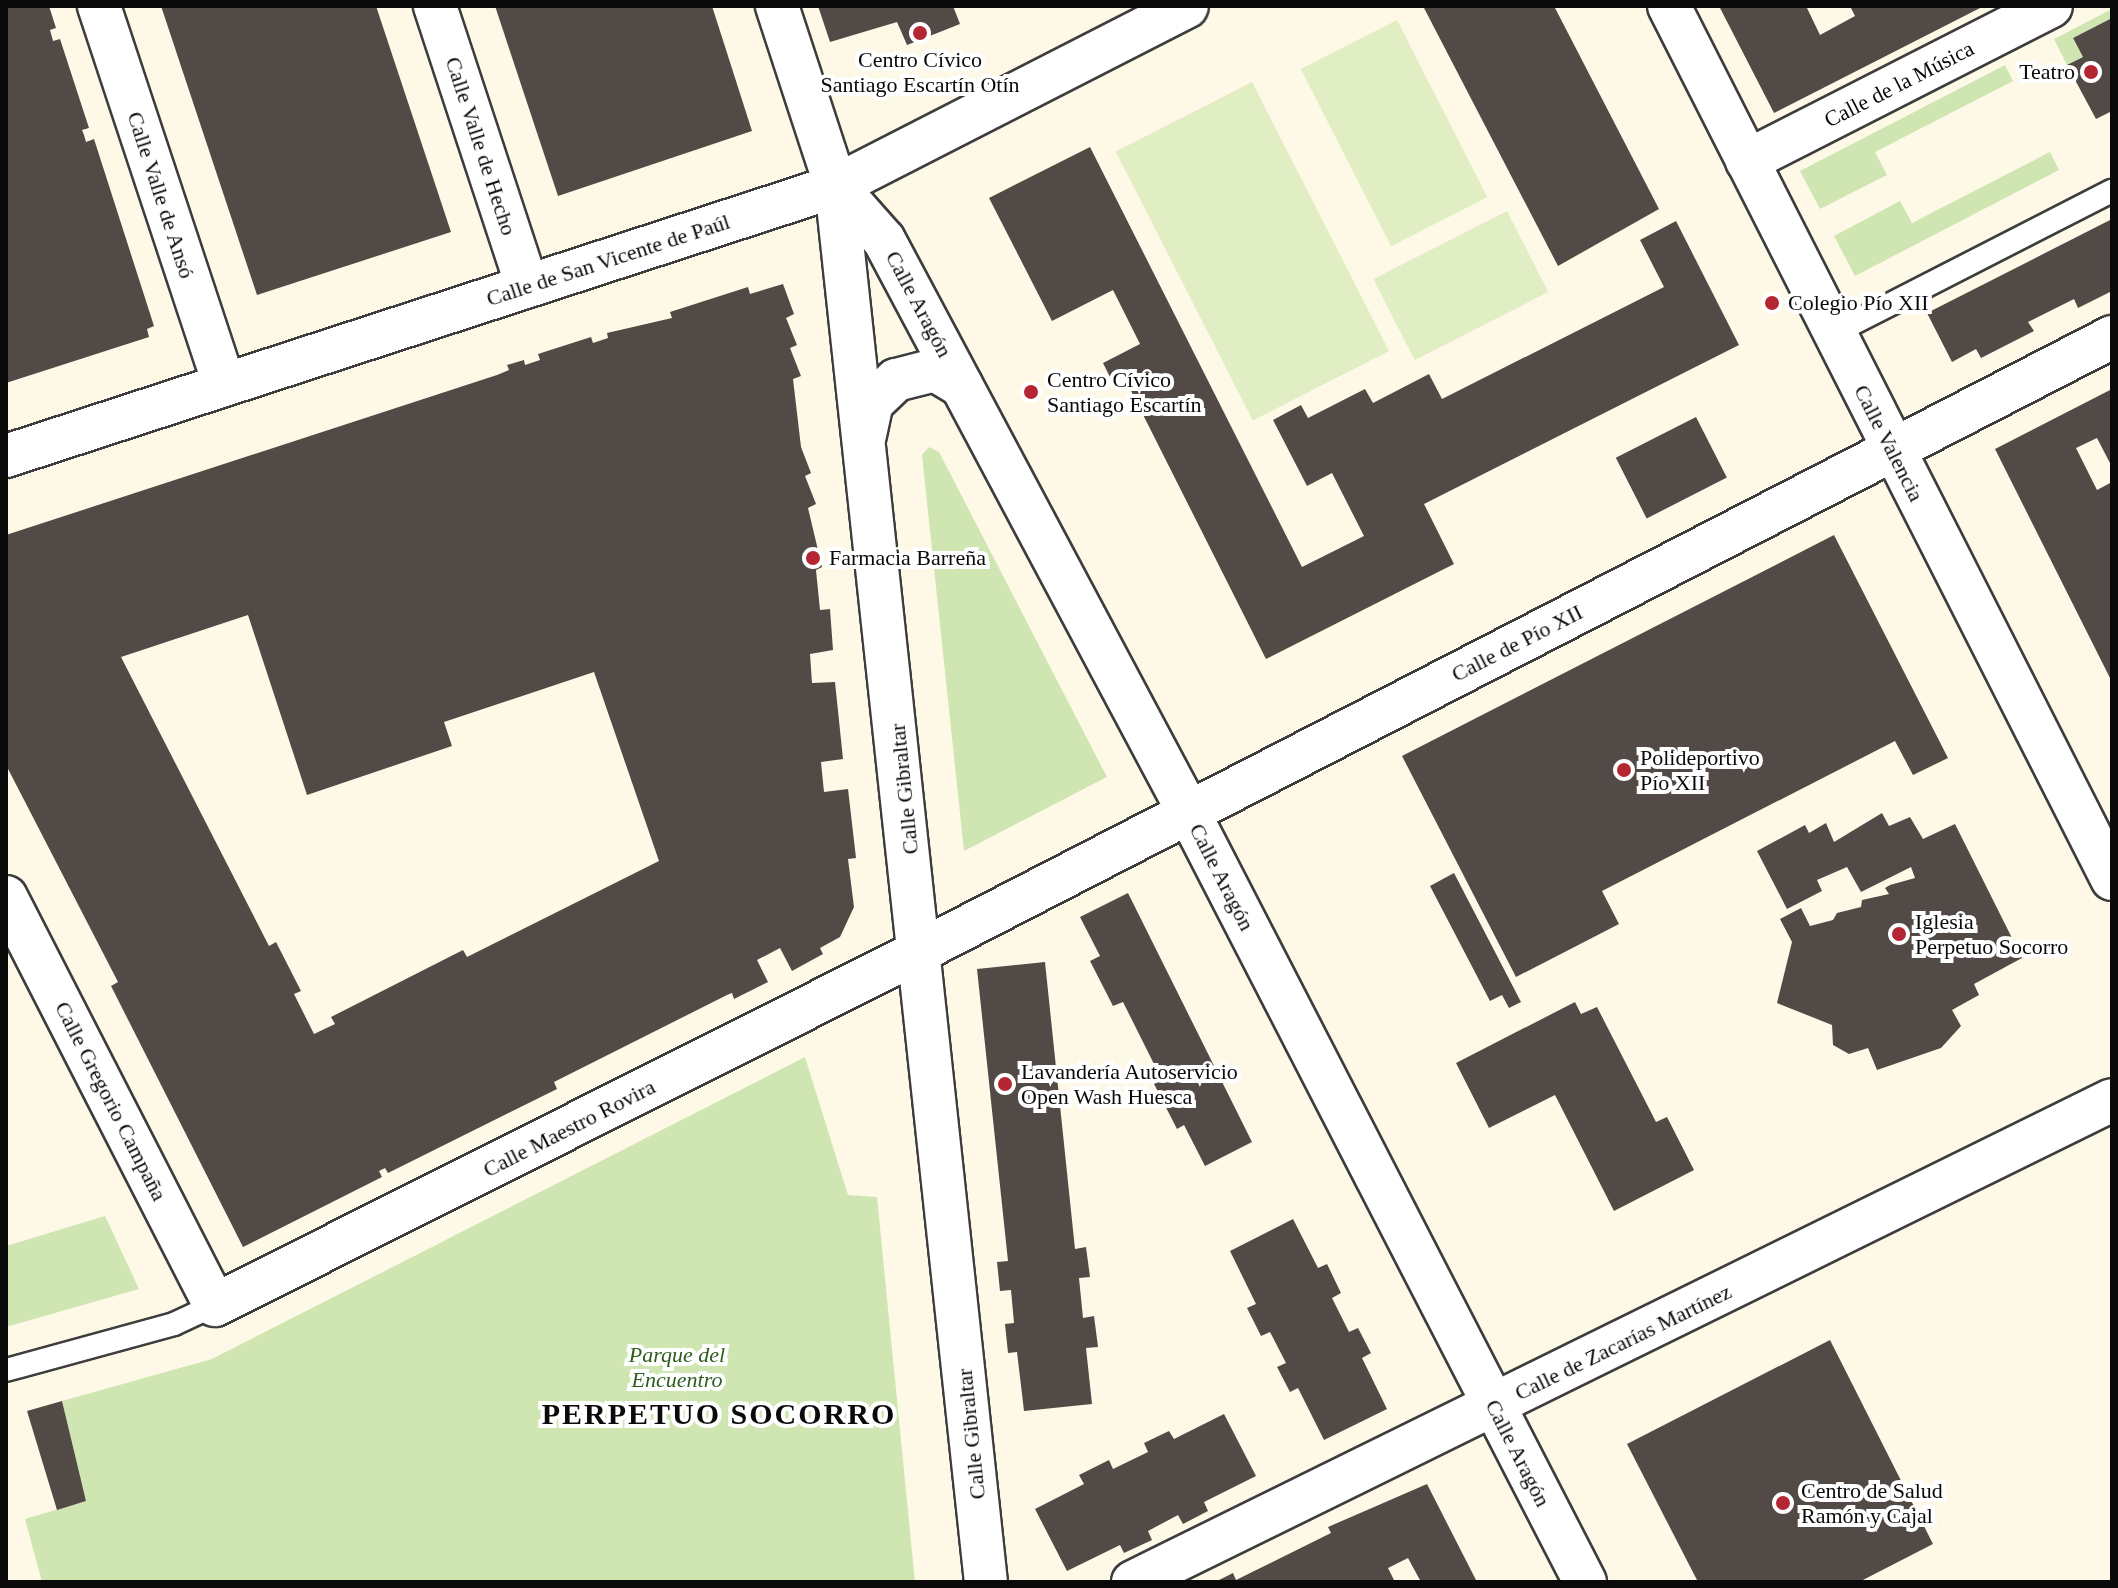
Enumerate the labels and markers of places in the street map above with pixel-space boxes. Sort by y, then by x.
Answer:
marker: Centro Cívico Santiago Escartín Otín [911,24,929,42]
place label: Centro Cívico Santiago Escartín Otín [820,46,1020,98]
place label: Teatro [2019,59,2075,85]
marker: Teatro [2082,63,2100,81]
place label: Colegio Pío XII [1788,290,1929,316]
marker: Colegio Pío XII [1763,294,1781,312]
place label: Centro Cívico Santiago Escartín [1047,366,1202,418]
marker: Centro Cívico Santiago Escartín [1022,383,1040,401]
place label: Farmacia Barreña [829,545,986,571]
marker: Farmacia Barreña [804,549,822,567]
place label: Polideportivo Pío XII [1640,744,1760,796]
marker: Polideportivo Pío XII [1615,761,1633,779]
place label: Iglesia Perpetuo Socorro [1915,908,2068,960]
marker: Iglesia Perpetuo Socorro [1890,925,1908,943]
place label: Lavandería Autoservicio Open Wash Huesca [1021,1058,1239,1110]
marker: Lavandería Autoservicio Open Wash Huesca [996,1075,1014,1093]
place label: Centro de Salud Ramón y Cajal [1801,1477,1943,1528]
marker: Centro de Salud Ramón y Cajal [1772,1492,1794,1514]

